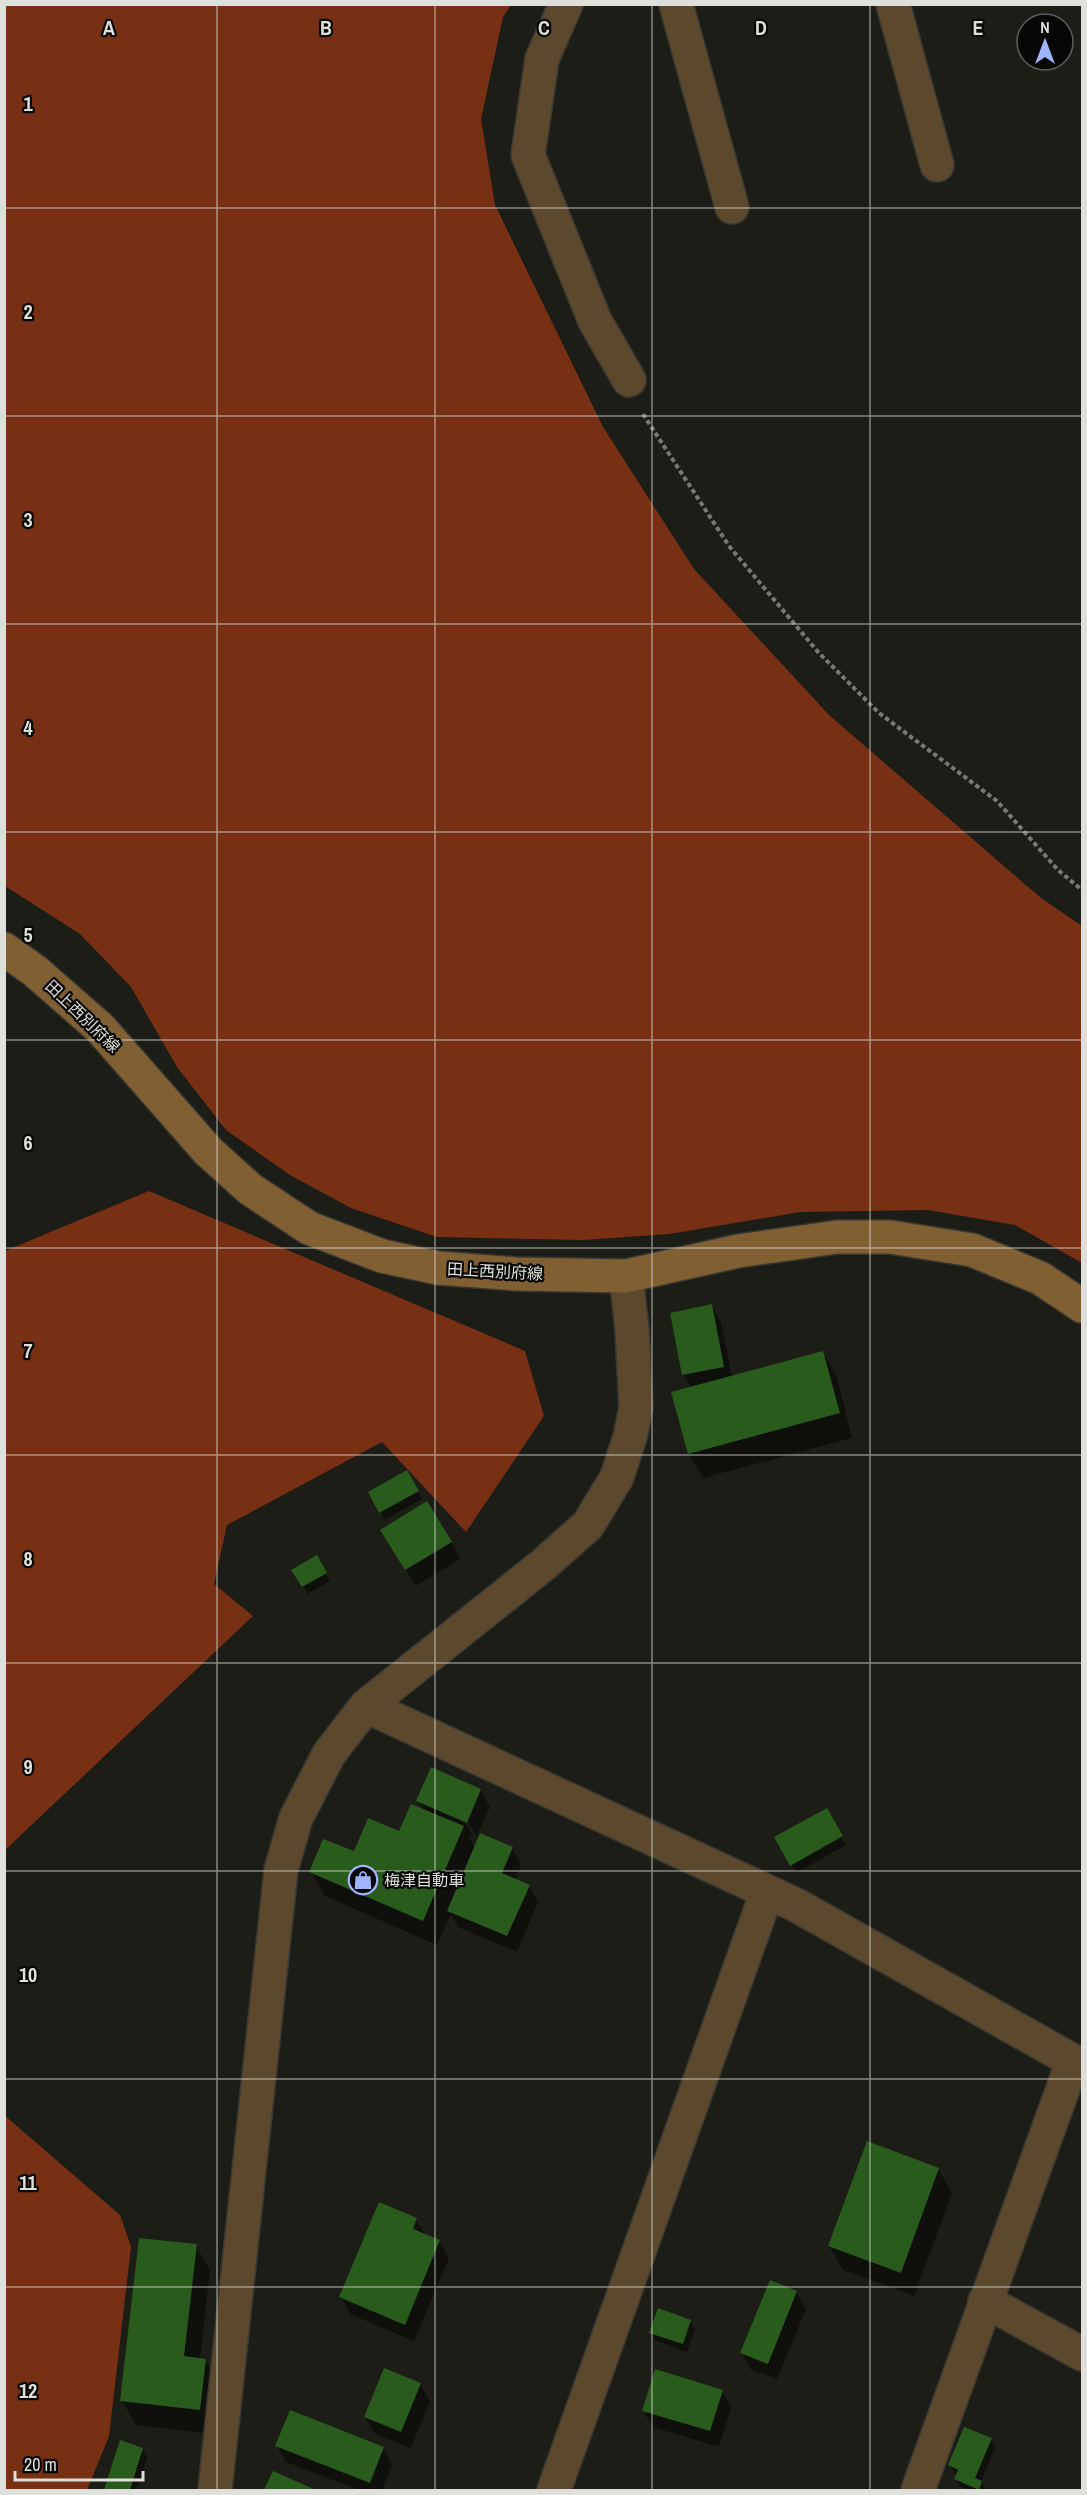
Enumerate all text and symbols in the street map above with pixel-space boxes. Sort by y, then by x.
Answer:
north arrow [1015,12,1075,72]
text: A [103,14,115,41]
text: B [320,14,332,41]
text: C [538,14,550,41]
text: D [755,14,767,41]
text: E [973,14,984,41]
text: N [1040,16,1050,38]
text: 1 [23,90,33,117]
text: 2 [23,298,33,325]
text: 3 [23,506,33,533]
text: 4 [23,714,33,741]
text: 5 [23,921,33,948]
street label: 田上西別府線 [41,975,125,1057]
text: 6 [23,1129,33,1156]
street label: 田上西別府線 [446,1258,544,1284]
text: 7 [23,1337,33,1364]
text: 8 [23,1545,33,1572]
text: 9 [23,1753,33,1780]
shop icon: 梅津自動車 [347,1864,379,1896]
place label: 梅津自動車 [384,1869,464,1891]
text: 10 [19,1961,37,1988]
text: 11 [19,2169,38,2196]
text: 12 [19,2377,37,2404]
scale bar [15,2444,142,2482]
text: 20 m [24,2452,57,2477]

